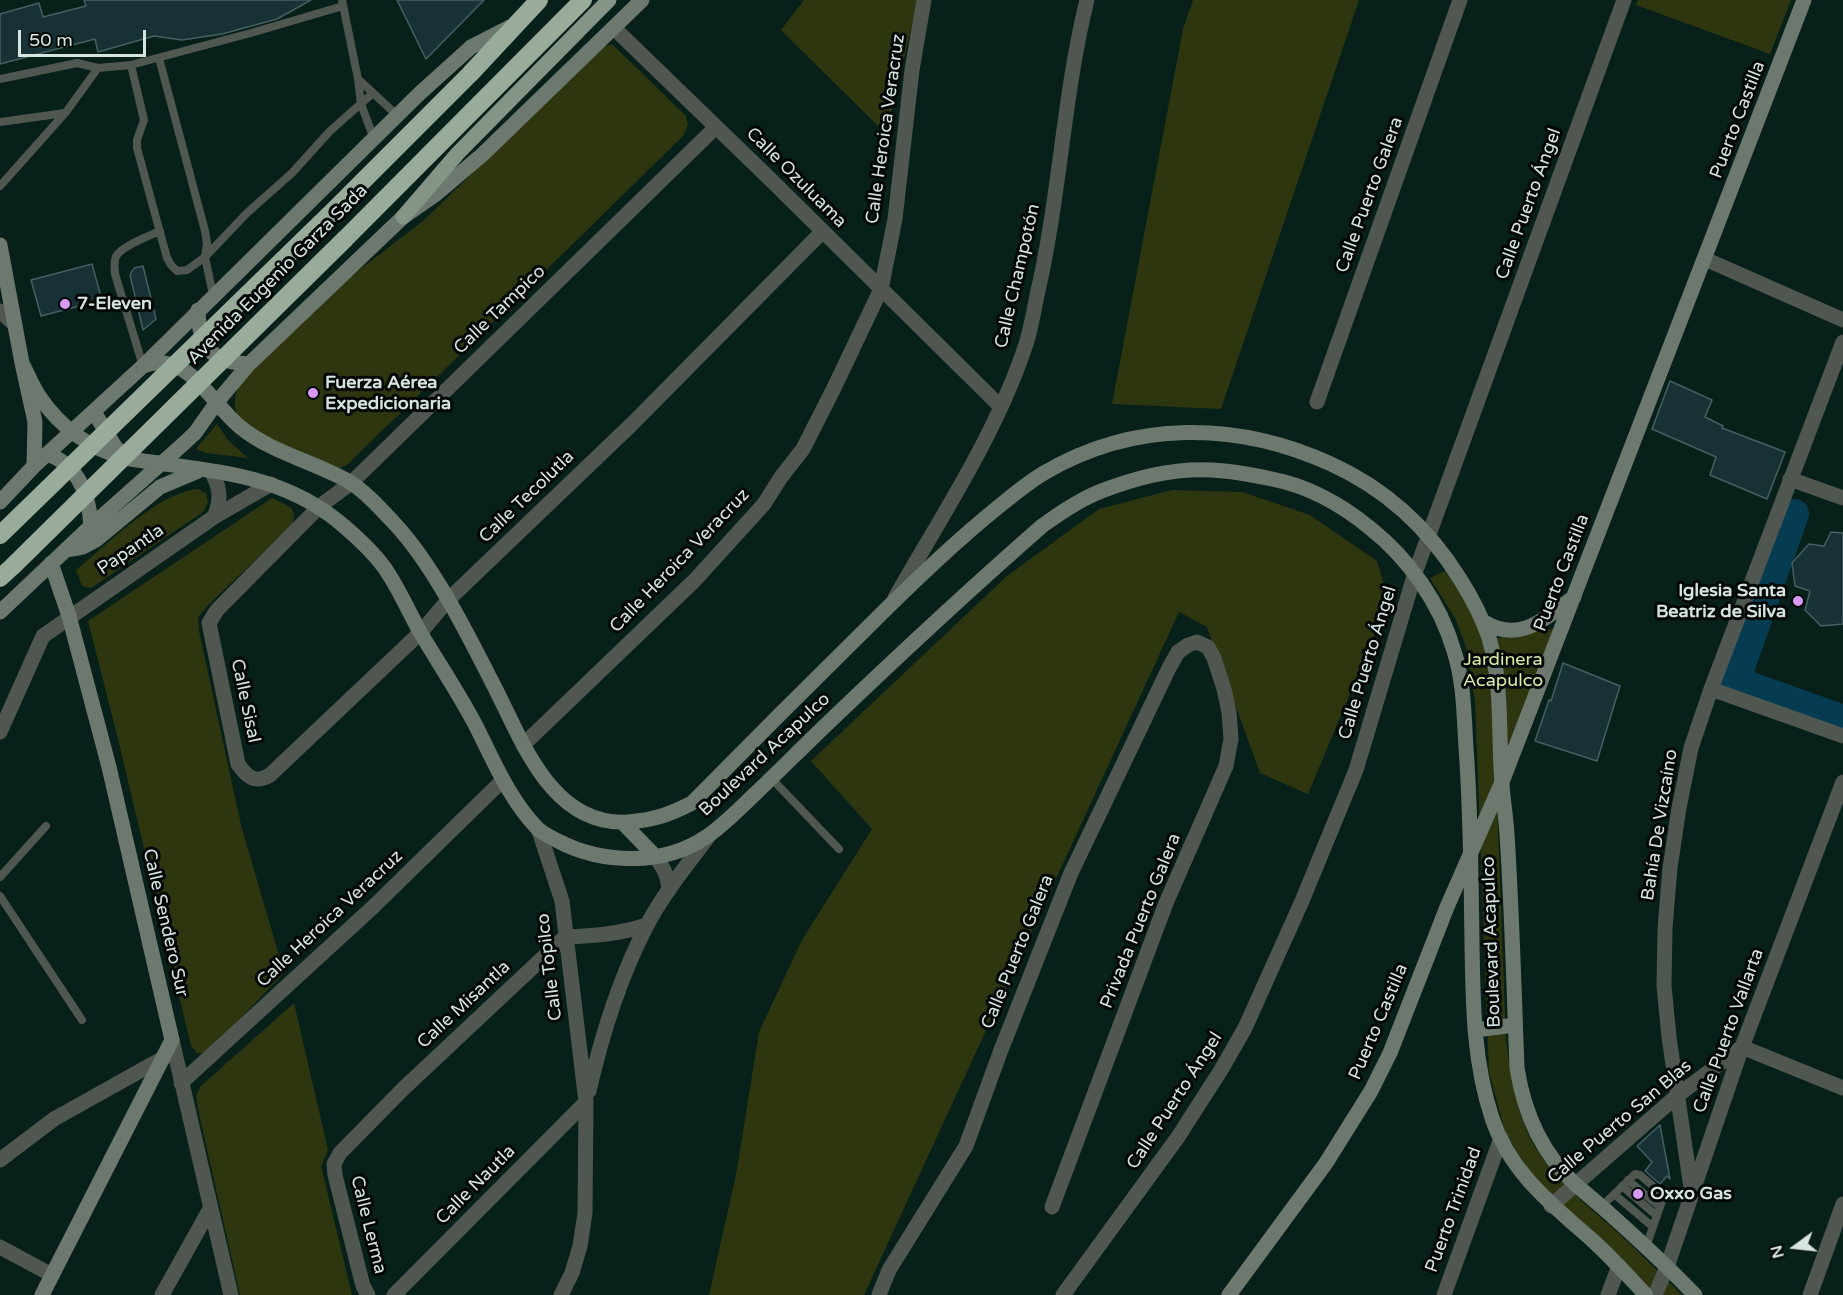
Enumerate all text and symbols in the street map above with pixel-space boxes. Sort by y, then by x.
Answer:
scale bar [21,18,148,56]
text: 50 m [29,29,73,51]
street label: Calle Heroica Veracruz [862,33,910,225]
street label: Puerto Castilla [1706,58,1770,182]
street label: Calle Puerto Galera [1332,114,1408,276]
street label: Calle Ozuluama [741,123,851,233]
street label: Calle Puerto Ángel [1492,126,1566,282]
street label: Avenida Eugenio Garza Sada [183,180,373,370]
street label: Calle Champotón [991,202,1045,350]
street label: Calle Tampico [450,261,550,359]
place label: 7-Eleven [77,293,152,315]
marker: 7-Eleven [58,297,72,311]
place label: Fuerza Aérea Expedicionaria [325,372,451,415]
marker: Fuerza Aérea Expedicionaria [306,386,320,400]
street label: Calle Tecolutla [475,446,579,548]
street label: Calle Heroica Veracruz [606,485,754,637]
street label: Puerto Castilla [1530,511,1594,635]
street label: Papantla [94,520,168,580]
place label: Iglesia Santa Beatriz de Silva [1656,580,1786,622]
street label: Calle Puerto Ángel [1334,584,1402,742]
marker: Iglesia Santa Beatriz de Silva [1791,594,1805,608]
park label: Jardinera Acapulco [1463,649,1543,692]
street label: Calle Sisal [226,657,264,745]
street label: Boulevard Acapulco [695,689,835,821]
street label: Bahía De Vizcaíno [1637,748,1683,902]
street label: Privada Puerto Galera [1096,830,1186,1012]
street label: Calle Heroica Veracruz [253,846,407,992]
street label: Calle Sendero Sur [137,847,193,999]
street label: Boulevard Acapulco [1478,856,1506,1028]
street label: Calle Puerto Galera [977,872,1059,1032]
street label: Calle Topilco [533,912,567,1022]
street label: Calle Puerto Vallarta [1689,946,1769,1116]
street label: Calle Misantla [413,956,515,1054]
street label: Puerto Castilla [1345,961,1413,1083]
street label: Calle Puerto Ángel [1123,1028,1227,1174]
street label: Calle Puerto San Blas [1544,1055,1696,1189]
street label: Calle Nautla [432,1141,520,1229]
street label: Puerto Trinidad [1421,1144,1487,1276]
street label: Calle Lerma [345,1174,391,1276]
place label: Oxxo Gas [1650,1183,1732,1205]
marker: Oxxo Gas [1631,1187,1645,1201]
north arrow [1765,1217,1825,1277]
text: N [1766,1243,1789,1260]

